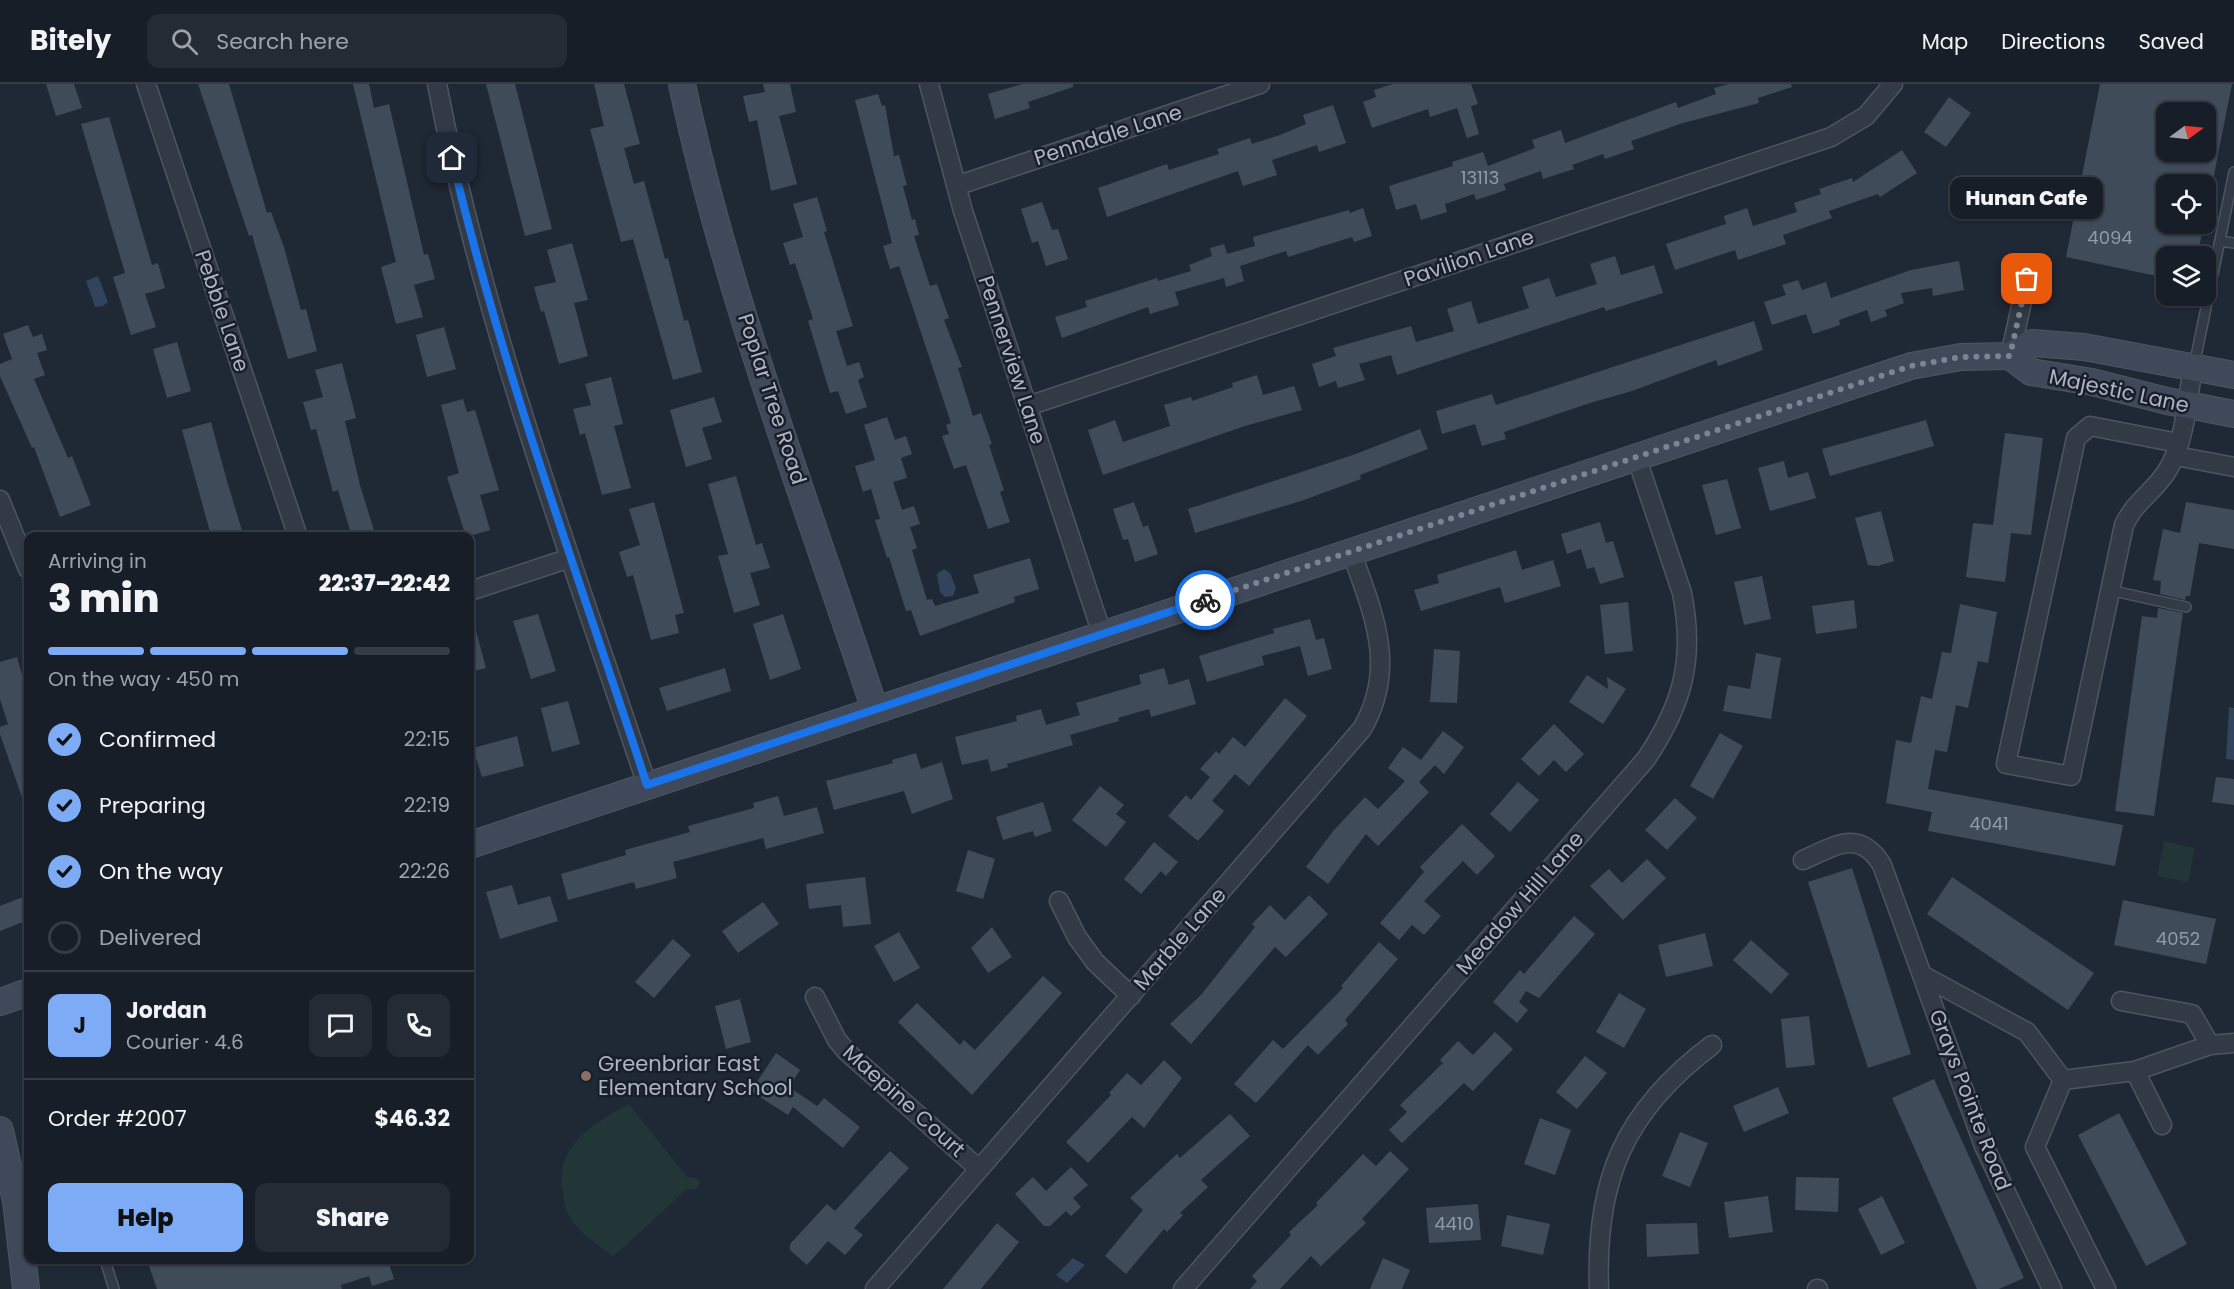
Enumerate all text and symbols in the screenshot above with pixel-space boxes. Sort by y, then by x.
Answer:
search box [147,14,567,68]
text: Bitely [30,21,111,60]
icon: search [168,25,201,58]
text: Search here [216,26,349,57]
text: Map [1922,27,1968,56]
text: Directions [2001,27,2105,56]
text: Saved [2138,27,2204,56]
street label: Penndale Lane [1030,97,1186,172]
north arrow [2156,102,2216,162]
map controls [2156,102,2216,306]
pin [426,132,477,183]
icon: home [435,141,468,174]
house number: 13113 [1461,165,1499,190]
button: locate [2156,174,2216,234]
callout: Hunan Cafe [1950,177,2104,219]
text: Hunan Cafe [1966,184,2087,212]
street label: Pavilion Lane [1400,222,1538,293]
house number: 4094 [2087,225,2133,250]
street label: Pebble Lane [188,246,257,376]
button: layers [2156,246,2216,306]
pin [2001,253,2052,304]
icon: bag [2010,262,2043,295]
street label: Pennerview Lane [972,272,1053,448]
street label: Poplar Tree Road [731,310,814,488]
street label: Majestic Lane [2046,362,2192,419]
text: Arriving in [48,547,147,575]
text: 22:37–22:42 [319,568,450,599]
courier [1175,570,1235,630]
text: 3 min [48,571,160,626]
icon: bike [1189,584,1222,617]
text: On the way · 450 m [48,665,239,693]
icon: check [48,723,81,756]
text: Confirmed [99,724,216,755]
text: 22:15 [404,725,450,753]
icon: check [48,789,81,822]
text: Preparing [99,790,206,821]
text: 22:19 [404,791,450,819]
house number: 4041 [1969,811,2009,836]
street label: Meadow Hill Lane [1449,825,1590,981]
icon: check [48,855,81,888]
text: On the way [99,856,223,887]
text: 22:26 [399,857,450,885]
street label: Marble Lane [1127,881,1232,996]
text: Delivered [99,922,202,953]
house number: 4052 [2156,926,2200,951]
button: chat [309,994,372,1057]
button: phone [387,994,450,1057]
text: Jordan [126,995,207,1026]
street label: Grays Pointe Road [1923,1005,2018,1195]
text: J [73,1010,86,1041]
text: Courier · 4.6 [126,1028,244,1056]
street label: Maepine Court [837,1038,972,1163]
place label: Greenbriar East Elementary School [598,1049,793,1102]
marker: Greenbriar East Elementary School [579,1069,593,1083]
text: Order #2007 [48,1103,187,1134]
text: $46.32 [375,1103,450,1134]
button: Help [48,1183,243,1252]
button: Share [255,1183,450,1252]
house number: 4410 [1434,1211,1474,1236]

